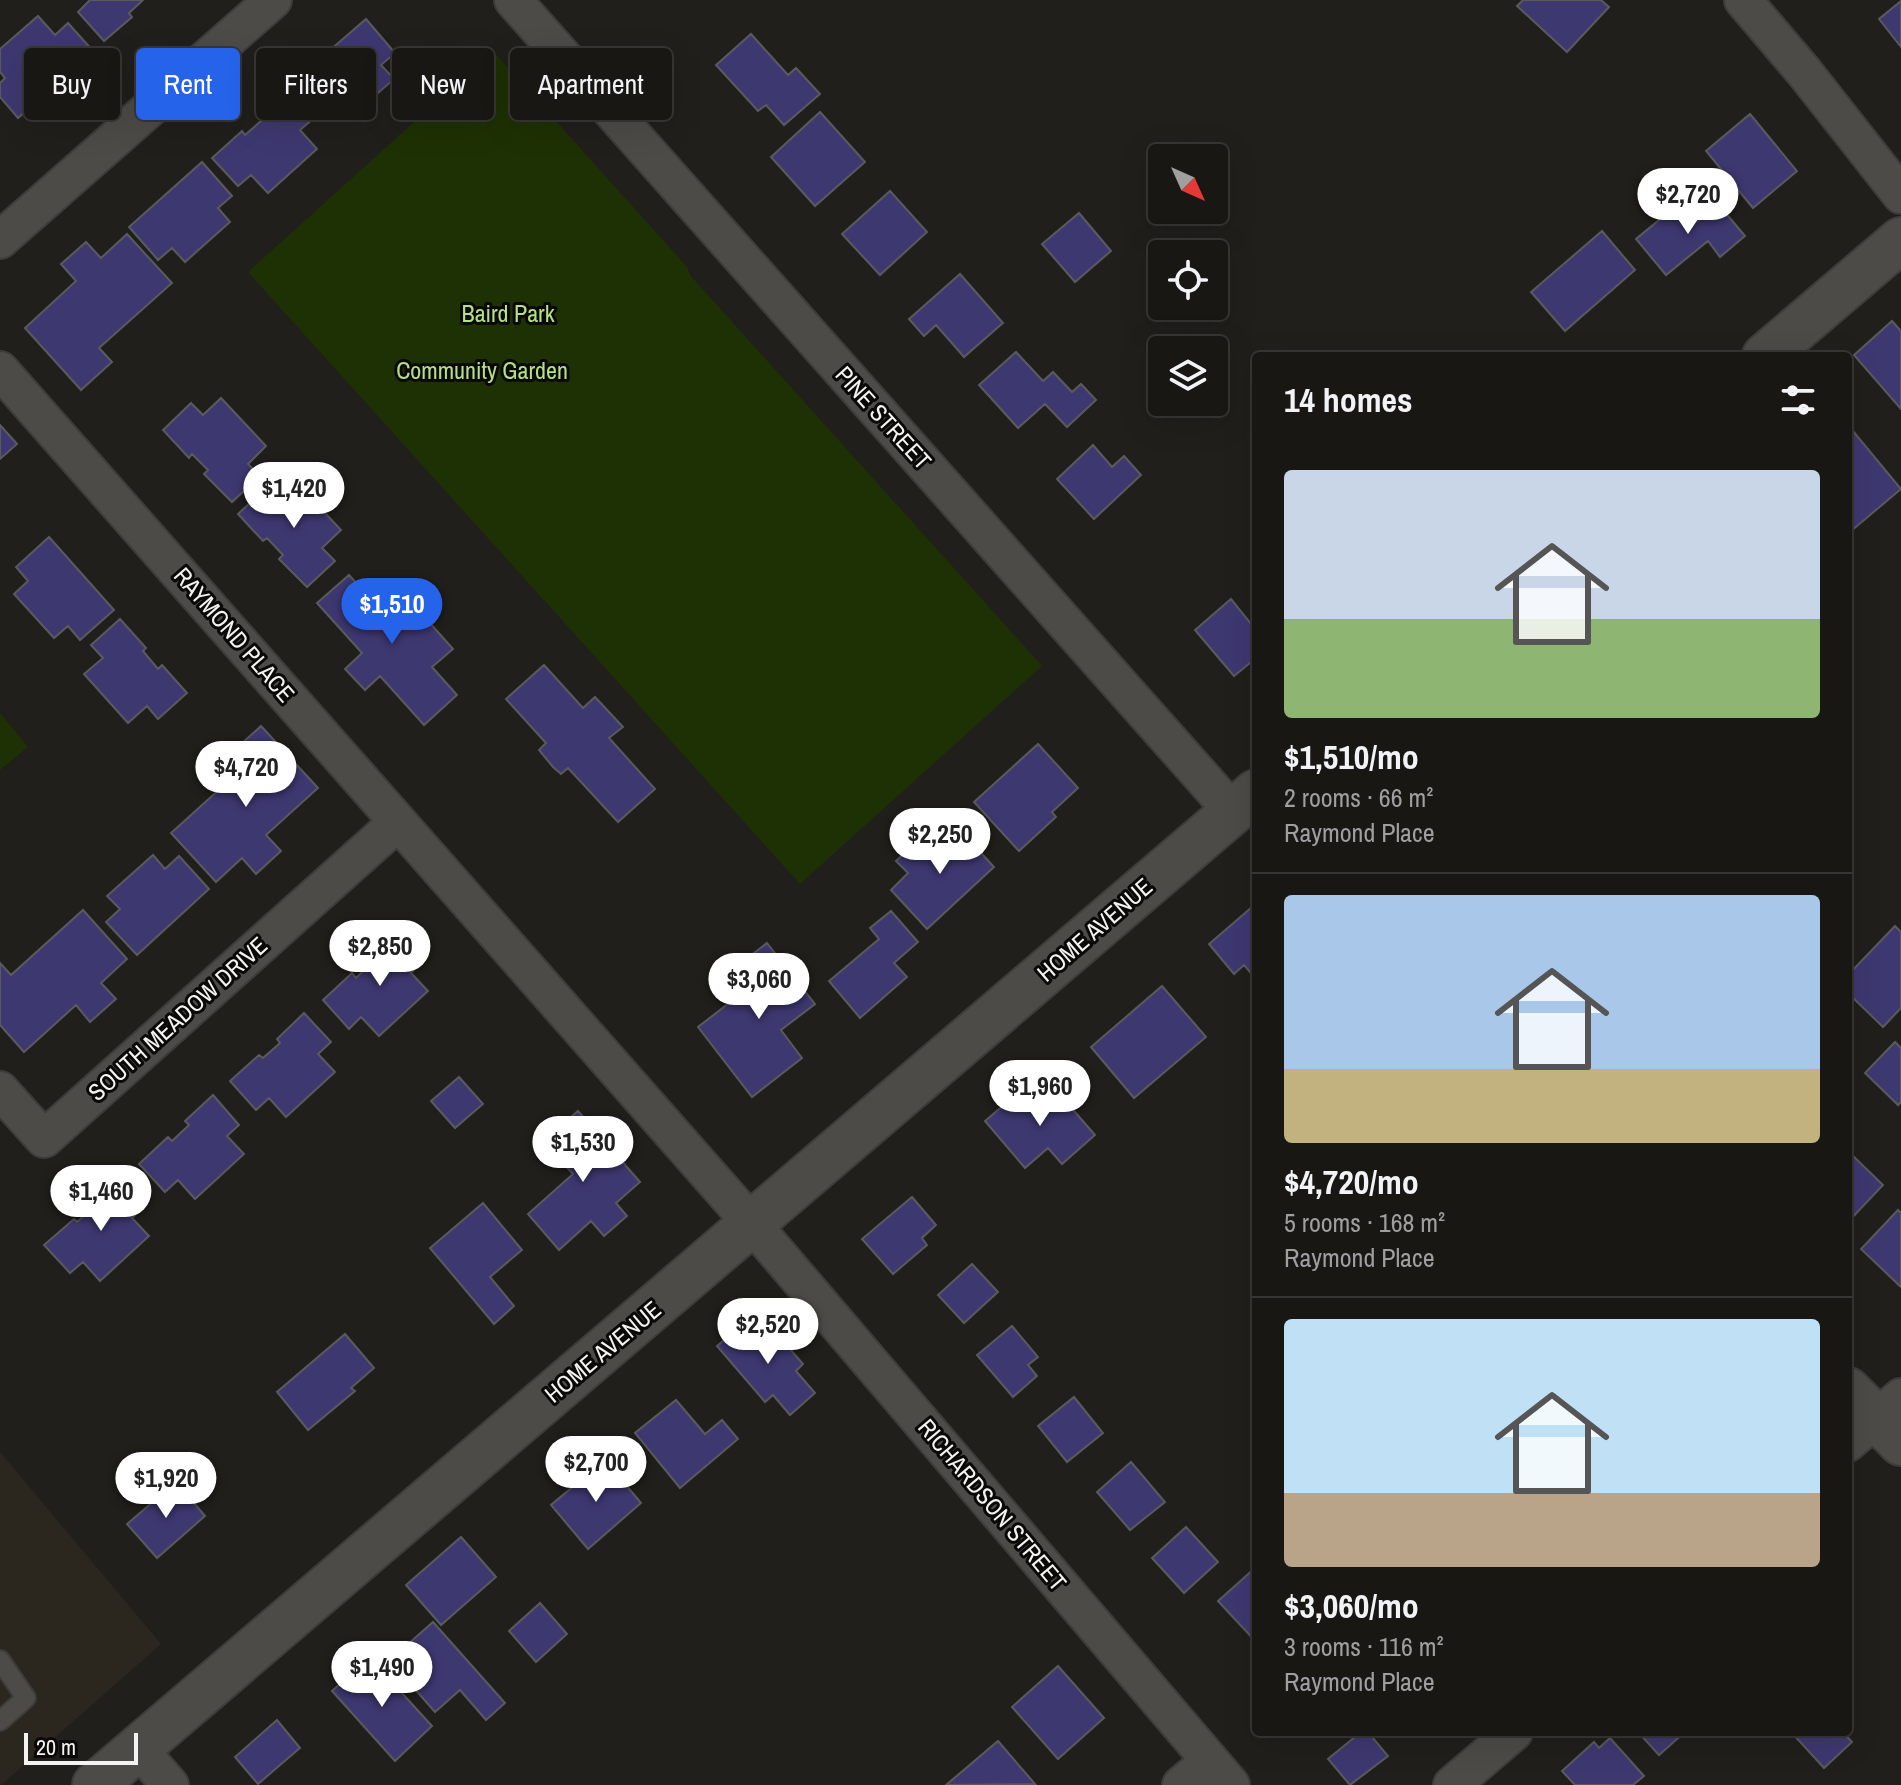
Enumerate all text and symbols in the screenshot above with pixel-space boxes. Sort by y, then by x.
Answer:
chip: Buy [24,48,120,120]
chip: Rent [136,48,240,120]
chip: Filters [256,48,376,120]
chip: New [392,48,494,120]
chip: Apartment [510,48,672,120]
north arrow [1148,144,1228,224]
map controls [1148,144,1228,416]
pin: $2,720 [1623,168,1753,236]
text: $2,720 [1655,176,1721,211]
button: locate [1148,240,1228,320]
park label: Baird Park [462,297,555,329]
button: layers [1148,336,1228,416]
park label: Community Garden [396,354,568,386]
street label: PINE STREET [829,359,939,476]
text: 14 homes [1284,377,1413,423]
icon: filters [1776,378,1820,422]
pin: $1,420 [229,462,359,530]
text: $1,420 [261,470,327,505]
icon: home [1480,522,1624,666]
street label: RAYMOND PLACE [167,560,302,709]
pin: $1,510 [327,578,457,646]
text: $1,510 [359,586,425,621]
text: $1,510/mo [1284,734,1419,780]
pin: $4,720 [181,741,311,809]
text: $4,720 [213,749,279,784]
text: 2 rooms · 66 m² [1284,780,1433,815]
pin: $2,250 [875,808,1005,876]
text: Raymond Place [1284,815,1435,850]
text: $2,250 [907,816,973,851]
street label: HOME AVENUE [1030,870,1159,988]
pin: $2,850 [315,920,445,988]
text: $2,850 [347,928,413,963]
street label: SOUTH MEADOW DRIVE [81,929,274,1107]
icon: home [1480,947,1624,1091]
pin: $3,060 [694,953,824,1021]
text: $3,060 [726,961,792,996]
pin: $1,960 [975,1060,1105,1128]
text: $1,960 [1007,1068,1073,1103]
pin: $1,530 [518,1116,648,1184]
text: $1,530 [550,1124,616,1159]
text: $4,720/mo [1284,1159,1419,1205]
pin: $1,460 [36,1165,166,1233]
text: $1,460 [68,1173,134,1208]
text: 5 rooms · 168 m² [1284,1205,1445,1240]
text: Raymond Place [1284,1240,1435,1275]
street label: HOME AVENUE [537,1293,667,1409]
pin: $2,520 [703,1298,833,1366]
text: $2,520 [735,1306,801,1341]
icon: home [1480,1371,1624,1515]
street label: RICHARDSON STREET [911,1412,1074,1597]
pin: $2,700 [531,1436,661,1504]
text: $2,700 [563,1444,629,1479]
pin: $1,920 [101,1452,231,1520]
text: $1,920 [133,1460,199,1495]
text: $3,060/mo [1284,1583,1419,1629]
text: 3 rooms · 116 m² [1284,1629,1444,1664]
pin: $1,490 [317,1641,447,1709]
text: $1,490 [349,1649,415,1684]
text: Raymond Place [1284,1664,1435,1699]
scale bar [24,1729,138,1765]
text: 20 m [36,1732,76,1762]

